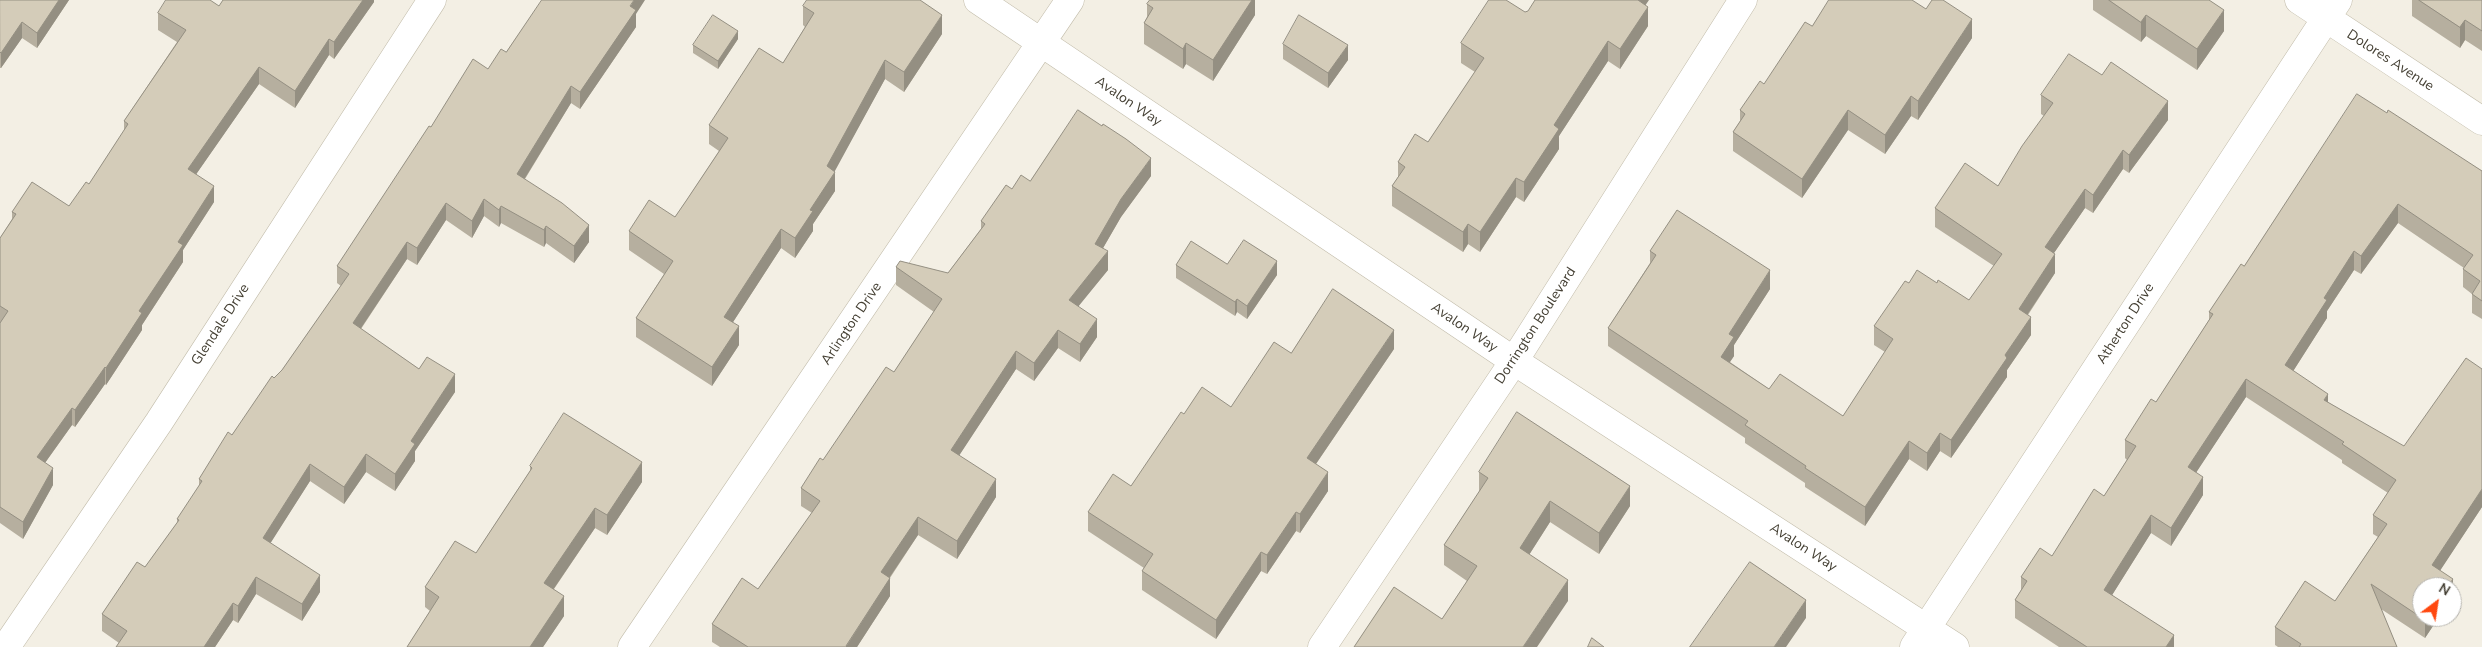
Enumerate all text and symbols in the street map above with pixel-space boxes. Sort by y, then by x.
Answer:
street label: Dolores Avenue [2343,27,2437,95]
street label: Avalon Way [1091,74,1165,130]
street label: Dorrington Boulevard [1492,264,1580,388]
street label: Arlington Drive [818,279,886,369]
street label: Atherton Drive [2094,280,2158,368]
street label: Glendale Drive [188,281,254,369]
street label: Avalon Way [1427,300,1501,356]
street label: Avalon Way [1766,520,1840,576]
north arrow [2412,577,2462,627]
text: N [2435,579,2454,600]

